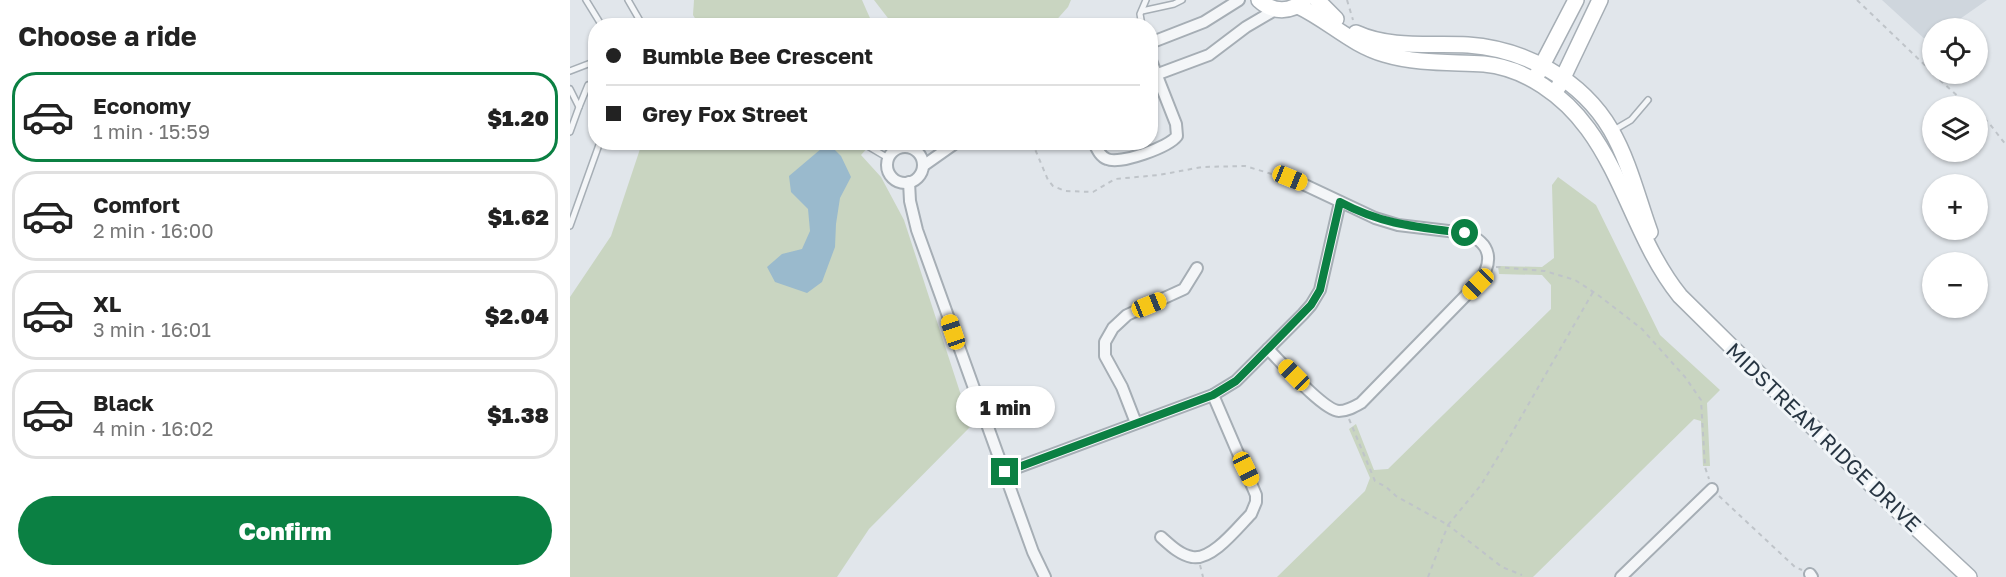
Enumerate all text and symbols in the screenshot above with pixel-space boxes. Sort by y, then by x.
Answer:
map controls [1922,18,1988,318]
button: locate [1922,18,1988,84]
text: Choose a ride [18,20,197,52]
text: Bumble Bee Crescent [642,42,873,69]
icon: car [21,90,75,144]
text: Economy [93,92,191,119]
button: layers [1922,96,1988,162]
text: Grey Fox Street [642,100,808,127]
text: $1.20 [487,104,549,131]
text: 1 min · 15:59 [93,119,210,143]
car [1270,163,1310,193]
button: + [1922,174,1988,240]
icon: car [21,189,75,243]
text: Comfort [93,191,180,218]
text: $1.62 [487,203,549,230]
text: 2 min · 16:00 [93,218,214,242]
route start [1451,219,1478,246]
button: − [1922,252,1988,318]
car [1459,265,1497,303]
icon: car [21,288,75,342]
text: XL [93,290,121,317]
car [1129,290,1169,320]
text: $2.04 [485,302,549,329]
car [939,312,967,352]
text: 3 min · 16:01 [93,317,211,341]
street label: MIDSTREAM RIDGE DRIVE [1721,337,1927,537]
car [1275,356,1313,394]
callout: 1 min [956,385,1054,427]
icon: car [21,387,75,441]
text: Black [93,389,154,416]
text: 1 min [980,395,1031,419]
text: $1.38 [487,401,549,428]
text: 4 min · 16:02 [93,416,213,440]
car [1230,449,1262,489]
route end [991,458,1018,485]
button: Confirm [18,496,552,565]

